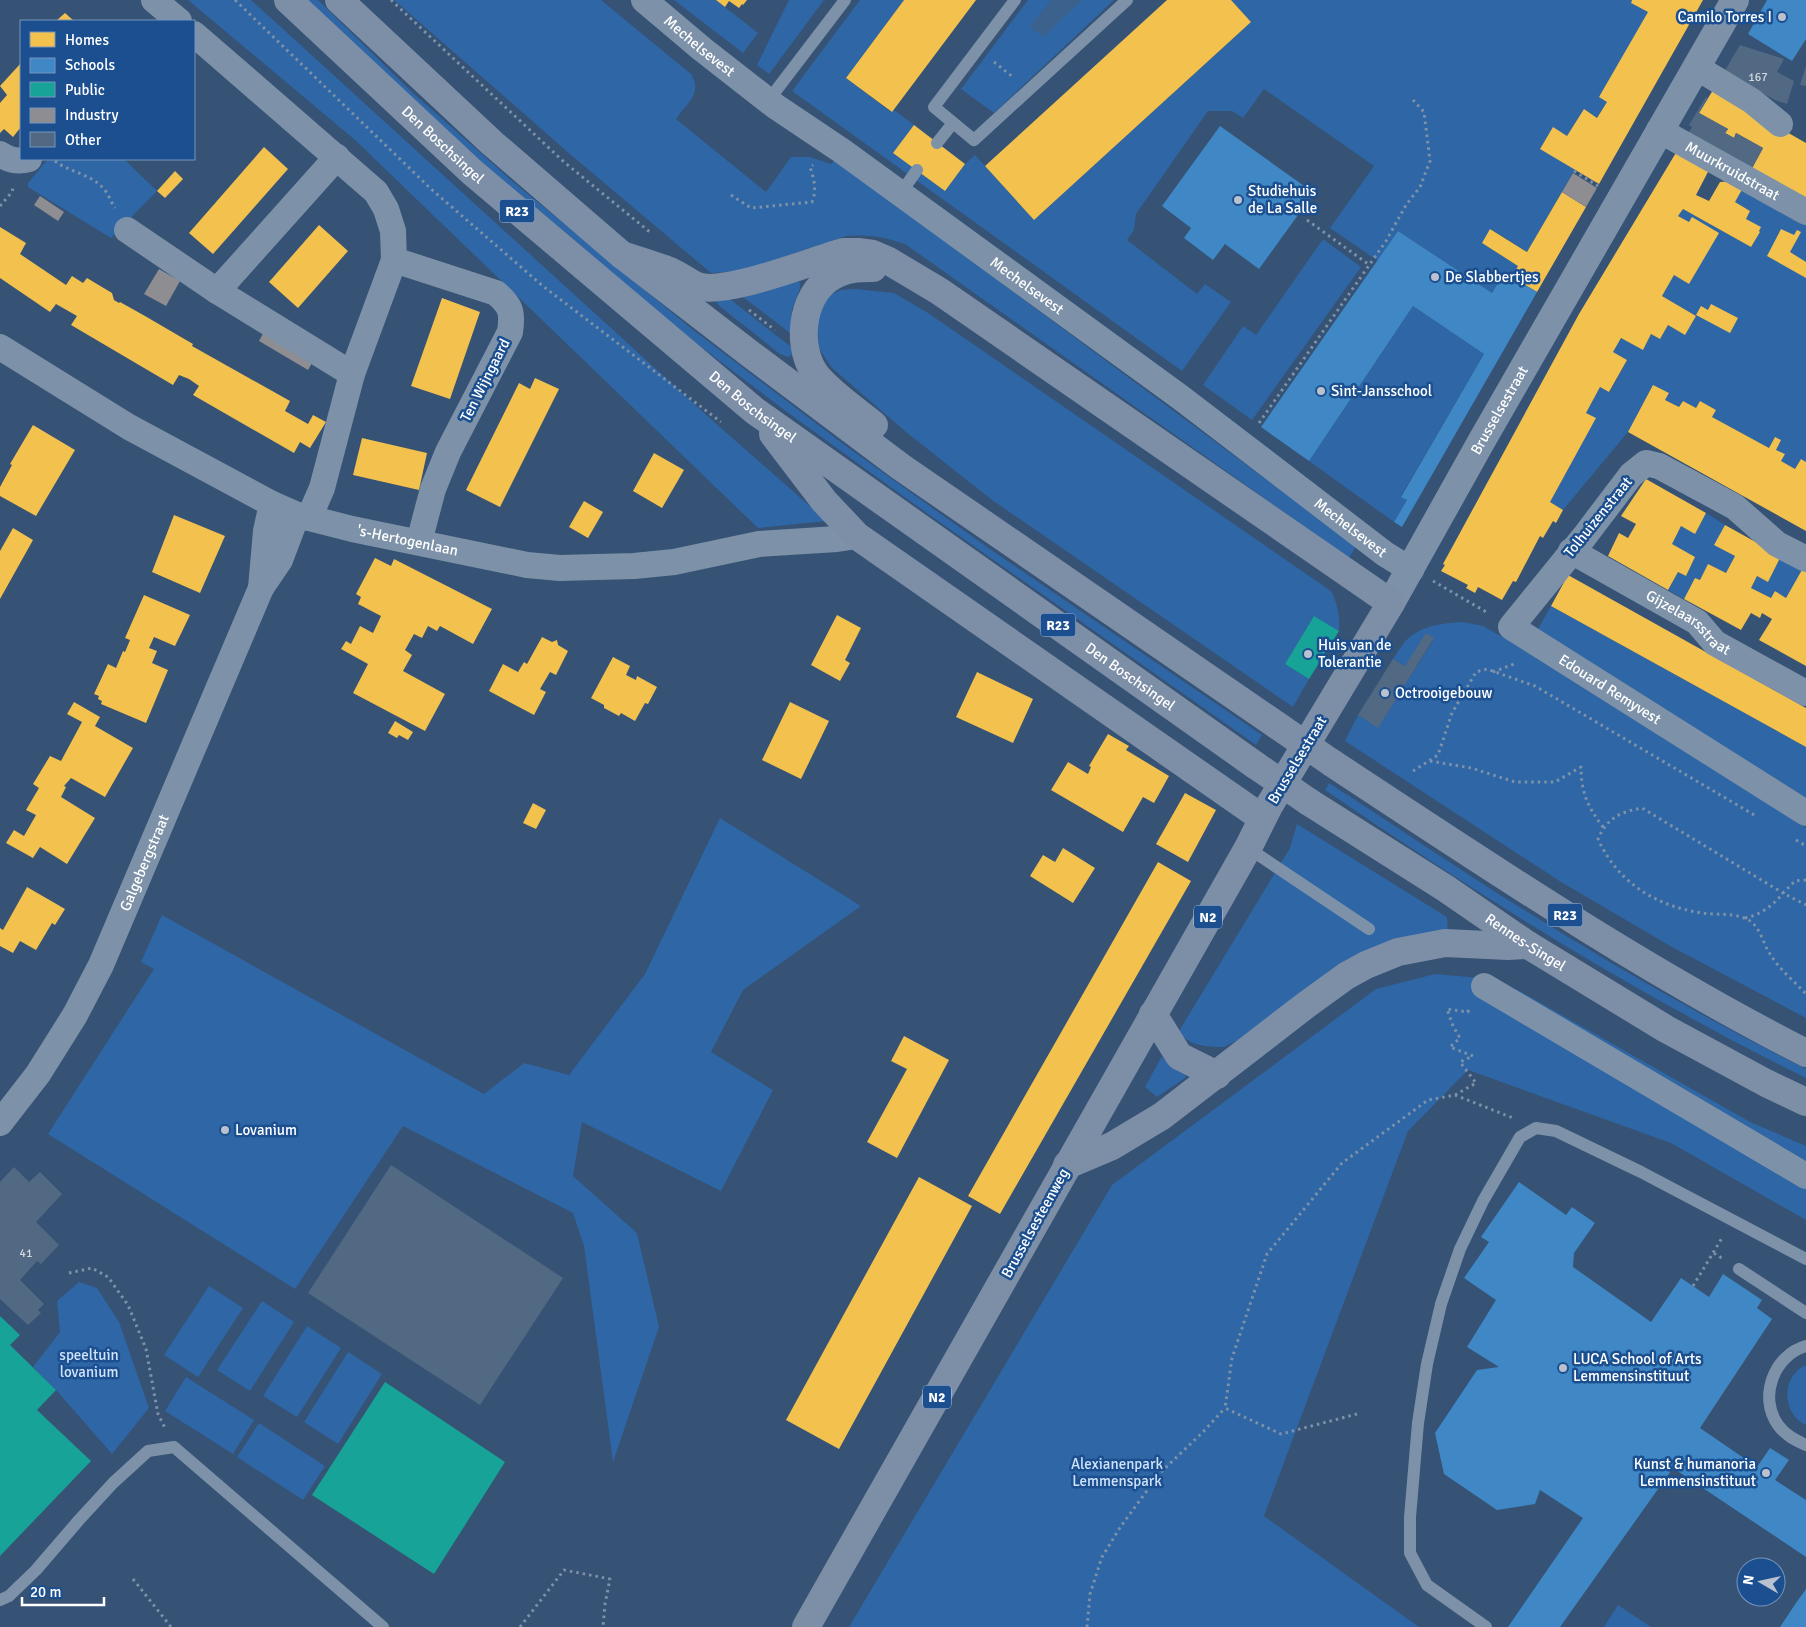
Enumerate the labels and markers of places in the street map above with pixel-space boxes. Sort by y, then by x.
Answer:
place label: Camilo Torres I [1678,8,1772,26]
marker: Camilo Torres I [1776,11,1788,23]
place label: Studiehuis de La Salle [1248,182,1317,217]
marker: Studiehuis de La Salle [1232,194,1244,206]
place label: De Slabbertjes [1445,268,1539,286]
marker: De Slabbertjes [1429,271,1441,283]
place label: Sint-Jansschool [1331,382,1432,400]
marker: Sint-Jansschool [1315,385,1327,397]
place label: Huis van de Tolerantie [1318,636,1392,671]
marker: Huis van de Tolerantie [1302,648,1314,660]
place label: Octrooigebouw [1395,684,1492,702]
marker: Octrooigebouw [1379,687,1391,699]
place label: Lovanium [235,1121,297,1139]
marker: Lovanium [219,1124,231,1136]
place label: LUCA School of Arts Lemmensinstituut [1573,1350,1702,1385]
marker: LUCA School of Arts Lemmensinstituut [1557,1362,1569,1374]
place label: Kunst & humanoria Lemmensinstituut [1634,1455,1756,1490]
marker: Kunst & humanoria Lemmensinstituut [1760,1467,1772,1479]

